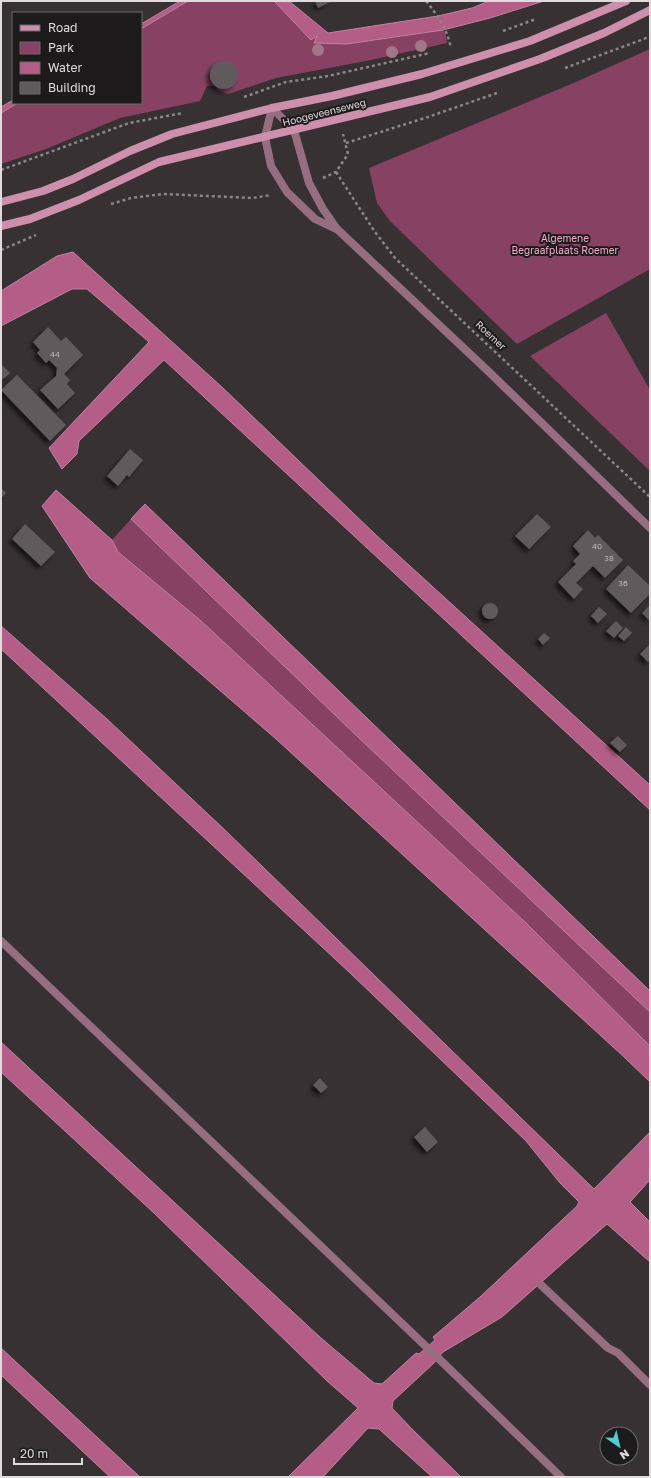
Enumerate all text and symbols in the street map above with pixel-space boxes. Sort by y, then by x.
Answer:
legend [12,12,142,104]
text: Road [48,20,77,35]
text: Park [48,40,74,55]
text: Water [48,60,82,75]
text: Building [48,80,96,95]
street label: Hoogeveenseweg [281,96,367,128]
park label: Algemene Begraafplaats Roemer [512,232,618,256]
street label: Roemer [473,318,509,352]
house number: 44 [50,349,60,359]
house number: 40 [592,541,602,551]
house number: 38 [604,553,614,563]
house number: 36 [618,578,628,588]
north arrow [599,1426,639,1466]
scale bar [14,1440,82,1466]
text: 20 m [20,1446,48,1461]
text: N [618,1447,632,1462]

